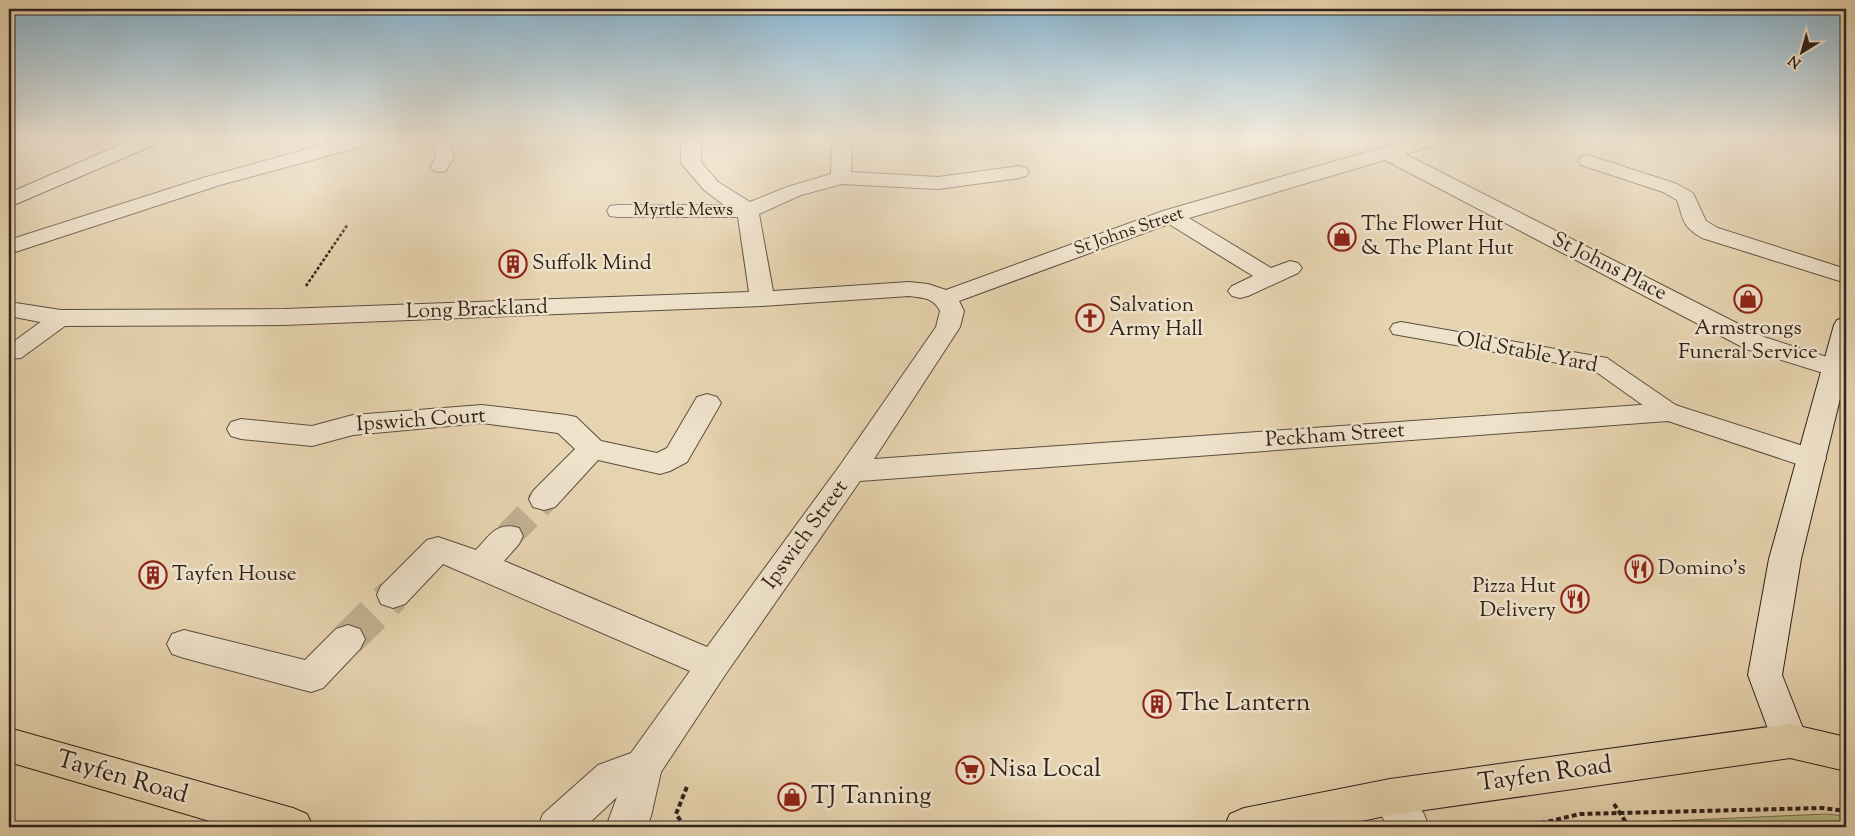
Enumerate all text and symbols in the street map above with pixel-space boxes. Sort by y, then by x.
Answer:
north arrow [1778,28,1828,78]
text: N [1785,49,1806,72]
street label: Myrtle Mews [633,198,733,224]
street label: St Johns Street [1071,201,1187,263]
place label: The Flower Hut & The Plant Hut [1361,210,1514,264]
shop icon: The Flower Hut & The Plant Hut [1327,222,1357,252]
street label: St Johns Place [1546,225,1672,309]
building icon: Suffolk Mind [498,249,528,279]
place label: Suffolk Mind [532,249,652,279]
shop icon: Armstrongs Funeral Service [1733,284,1763,314]
place label: Salvation Army Hall [1109,291,1203,345]
street label: Long Brackland [406,293,549,327]
church icon: Salvation Army Hall [1075,303,1105,333]
place label: Armstrongs Funeral Service [1678,314,1818,368]
street label: Old Stable Yard [1454,325,1600,381]
street label: Ipswich Court [355,402,487,440]
street label: Peckham Street [1264,416,1406,456]
street label: Ipswich Street [756,474,856,596]
restaurant icon: Domino's [1624,554,1654,584]
place label: Domino's [1658,554,1746,584]
building icon: Tayfen House [138,560,168,590]
place label: Tayfen House [172,560,297,590]
place label: Pizza Hut Delivery [1473,572,1557,626]
restaurant icon: Pizza Hut Delivery [1560,584,1590,614]
place label: The Lantern [1176,686,1311,722]
building icon: The Lantern [1142,689,1172,719]
street label: Tayfen Road [52,742,192,814]
street label: Tayfen Road [1476,748,1614,802]
place label: Nisa Local [989,752,1101,788]
supermarket icon: Nisa Local [955,755,985,785]
place label: TJ Tanning [811,779,931,815]
shop icon: TJ Tanning [777,782,807,812]

